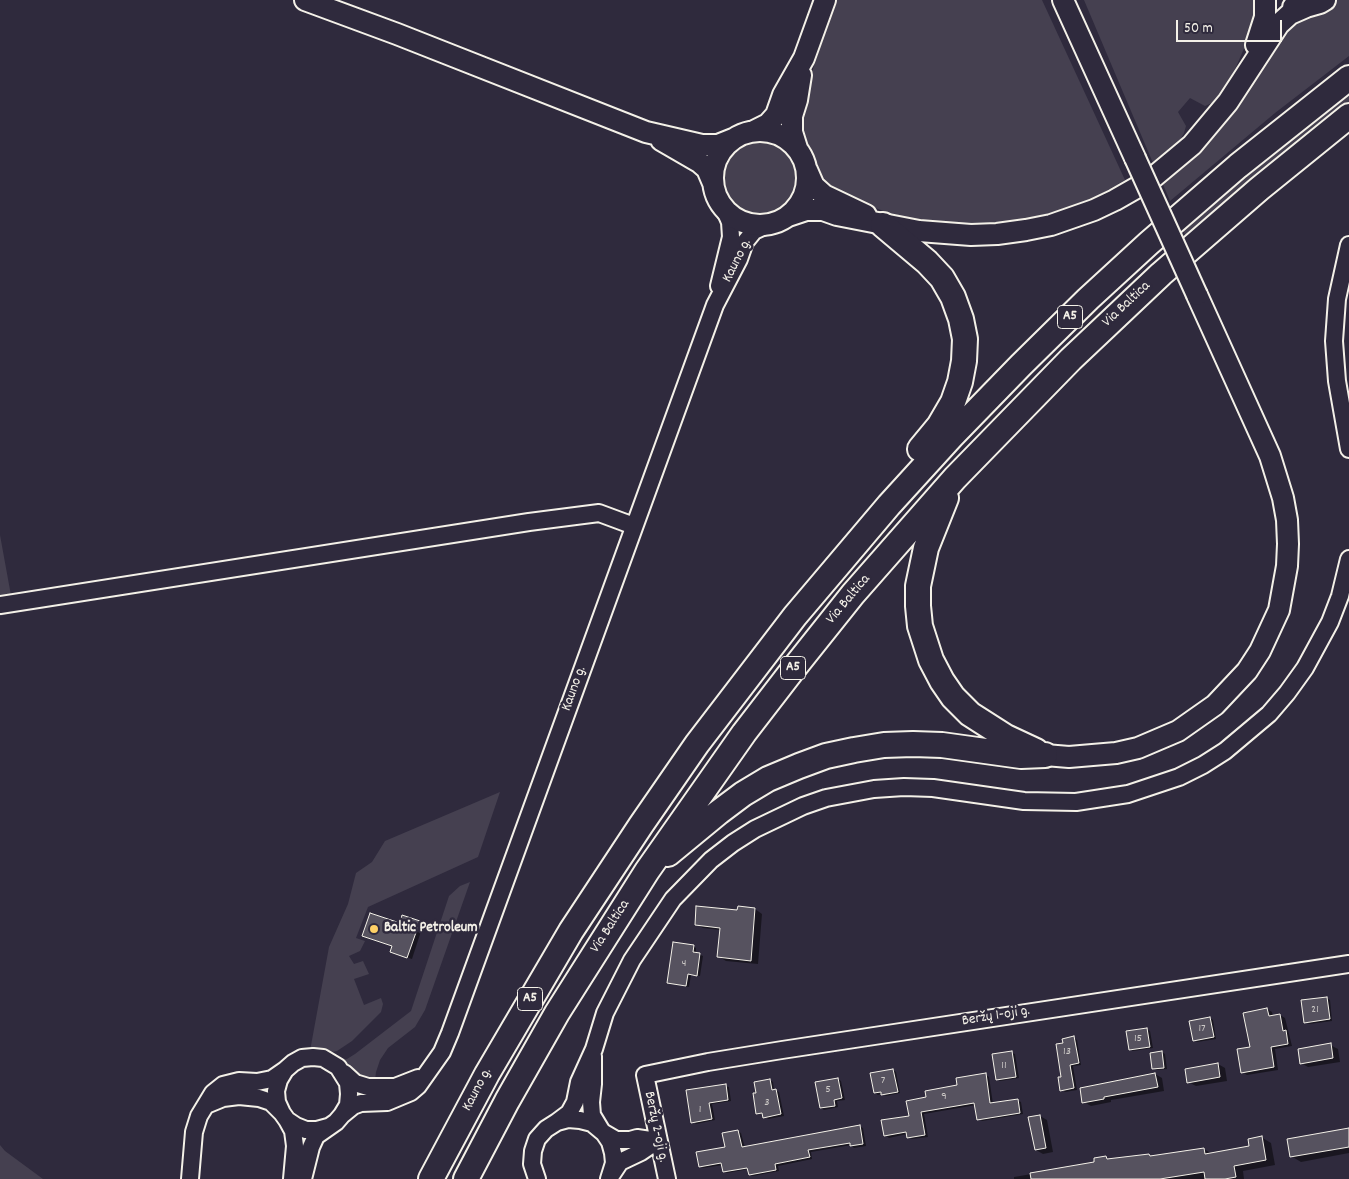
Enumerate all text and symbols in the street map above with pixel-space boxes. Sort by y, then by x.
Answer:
scale bar [1179,10,1285,42]
text: 50 m [1184,18,1213,40]
street label: Kauno g. [719,236,757,286]
street label: Via Baltica [1099,278,1155,332]
road number: A5 [1058,306,1082,328]
street label: Via Baltica [823,571,875,629]
road number: A5 [780,656,806,680]
street label: Kauno g. [559,664,591,714]
street label: Via Baltica [587,897,635,957]
place label: Baltic Petroleum [384,920,478,938]
marker: Baltic Petroleum [368,923,380,935]
house number: 4 [682,957,686,971]
road number: A5 [518,988,542,1011]
street label: Beržų 1-oji g. [961,1003,1031,1031]
house number: 21 [1311,1003,1319,1017]
house number: 17 [1198,1022,1206,1036]
house number: 15 [1134,1032,1142,1046]
house number: 13 [1063,1045,1071,1059]
house number: 11 [1001,1059,1007,1073]
street label: Kauno g. [459,1065,497,1115]
house number: 7 [881,1074,885,1088]
house number: 5 [825,1083,831,1097]
street label: Beržų 2-oji g. [639,1090,671,1164]
house number: 9 [941,1090,947,1104]
house number: 3 [764,1096,770,1110]
house number: 1 [699,1103,701,1117]

